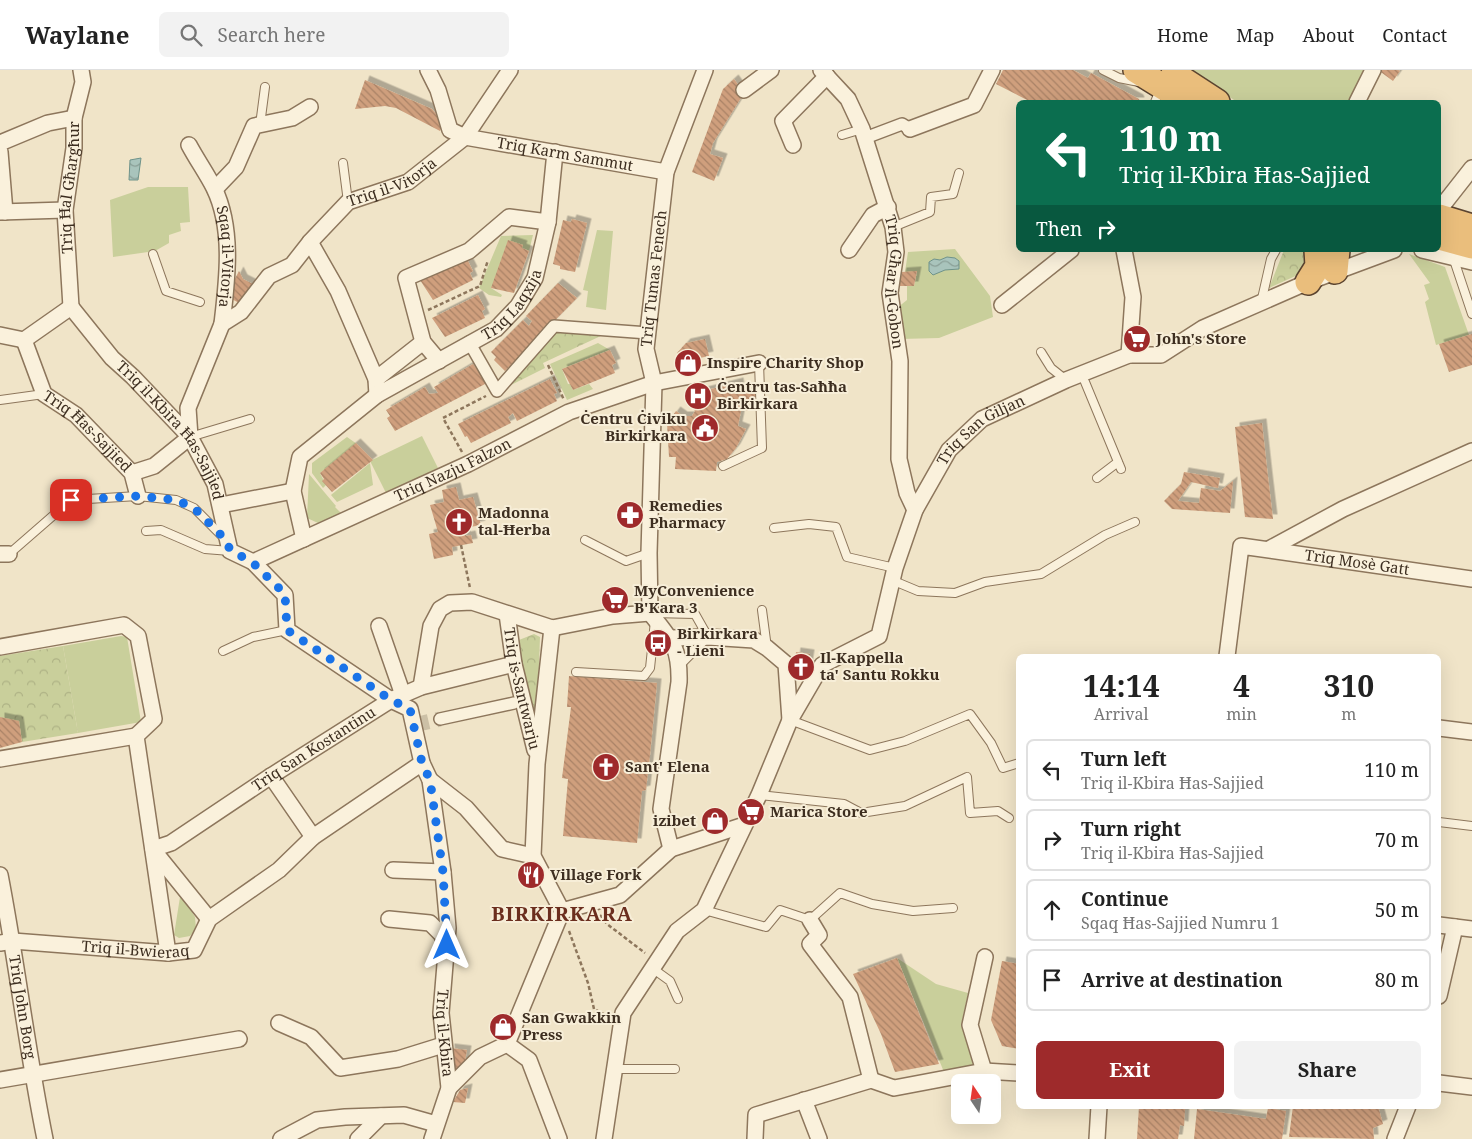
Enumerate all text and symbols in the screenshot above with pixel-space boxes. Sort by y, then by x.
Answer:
search box [159,12,509,57]
text: Waylane [25,18,129,51]
icon: search [177,21,205,49]
text: Search here [217,22,325,48]
text: Home [1157,23,1208,47]
text: Map [1236,23,1274,47]
text: About [1302,23,1354,47]
text: Contact [1382,23,1447,47]
text: 110 m [1119,114,1222,161]
icon: left [1036,120,1101,185]
street label: Triq Ħal Għargħur [54,121,83,254]
street label: Triq Karm Sammut [495,132,635,175]
street label: Triq il-Vitorja [344,152,440,211]
text: Triq il-Kbira Ħas-Sajjied [1119,159,1370,189]
street label: Sqaq il-Vitorja [212,203,238,309]
street label: Triq Tumas Fenech [635,209,671,348]
street label: Triq Għar il-Ġobon [881,212,909,350]
icon: right [1092,215,1120,243]
text: Then [1036,216,1082,242]
street label: Triq Laqxija [478,267,546,344]
supermarket icon: John's Store [1122,324,1152,354]
place label: John's Store [1155,328,1246,348]
shop icon: Inspire Charity Shop [673,348,703,378]
place label: Inspire Charity Shop [707,352,864,372]
street label: Triq il-Kbira Ħas-Sajjied [112,356,229,502]
place label: Ċentru tas-Saħħa Birkirkara [717,376,847,413]
hospital icon: Ċentru tas-Saħħa Birkirkara [683,381,713,411]
street label: Triq Ħas-Sajjied [40,385,137,476]
street label: Triq San Ġiljan [932,389,1028,468]
place label: Ċentru Ċiviku Birkirkara [580,408,686,445]
public building icon: Ċentru Ċiviku Birkirkara [690,413,720,443]
street label: Triq Nazju Falzon [391,432,514,505]
pin [50,479,92,521]
icon: arrive [57,486,85,514]
place label: Remedies Pharmacy [649,495,726,532]
pharmacy icon: Remedies Pharmacy [615,500,645,530]
place label: Madonna tal-Ħerba [478,502,550,539]
church icon: Madonna tal-Ħerba [444,507,474,537]
street label: Triq Mosè Gatt [1303,544,1411,579]
place label: MyConvenience B'Kara 3 [634,580,754,617]
supermarket icon: MyConvenience B'Kara 3 [600,585,630,615]
place label: Birkirkara - Lieni [677,623,758,660]
street label: Triq is-Santwarju [500,626,546,752]
bus stop icon: Birkirkara - Lieni [643,628,673,658]
place label: Il-Kappella ta' Santu Rokku [820,647,939,684]
church icon: Il-Kappella ta' Santu Rokku [786,652,816,682]
text: 14:14 [1083,665,1160,706]
text: 4 [1233,665,1250,706]
text: 310 [1323,665,1374,706]
street label: Triq San Kostantinu [248,701,379,795]
text: Arrival [1094,703,1148,725]
text: min [1226,703,1257,725]
text: m [1341,703,1356,725]
text: Turn left [1081,746,1167,772]
church icon: Sant' Elena [591,752,621,782]
place label: Sant' Elena [625,756,710,776]
icon: left [1038,756,1066,784]
text: 110 m [1364,757,1419,783]
text: Triq il-Kbira Ħas-Sajjied [1081,772,1264,794]
supermarket icon: Marica Store [736,797,766,827]
place label: Marica Store [770,801,868,821]
shop icon: izibet [700,806,730,836]
place label: izibet [653,810,696,830]
text: Turn right [1081,816,1181,842]
icon: right [1038,826,1066,854]
text: 70 m [1375,827,1419,853]
text: Triq il-Kbira Ħas-Sajjied [1081,842,1264,864]
restaurant icon: Village Fork [516,860,546,890]
place label: Village Fork [550,864,642,884]
text: Continue [1081,886,1169,912]
icon: ahead [1038,896,1066,924]
text: 50 m [1375,897,1419,923]
district label: BIRKIRKARA [491,900,633,927]
text: Sqaq Ħas-Sajjied Numru 1 [1081,912,1280,934]
position arrow [420,918,472,970]
street label: Triq il-Bwieraq [81,935,190,962]
street label: Triq John Borg [5,954,41,1060]
icon: arrive [1038,966,1066,994]
text: Arrive at destination [1081,967,1283,993]
text: 80 m [1375,967,1419,993]
street label: Triq il-Kbira [432,988,459,1078]
place label: San Gwakkin Press [522,1007,621,1044]
shop icon: San Gwakkin Press [488,1012,518,1042]
button: Exit [1036,1041,1224,1099]
button: Share [1234,1041,1421,1099]
north arrow [951,1074,1001,1124]
map controls [951,1074,1001,1124]

